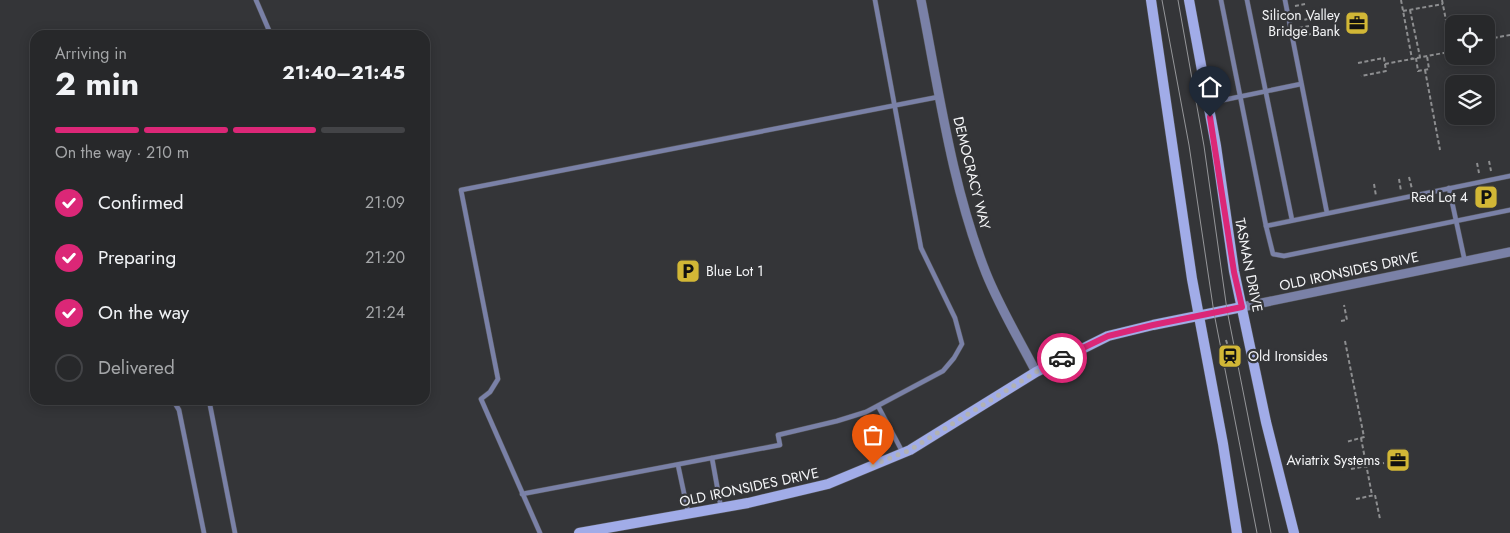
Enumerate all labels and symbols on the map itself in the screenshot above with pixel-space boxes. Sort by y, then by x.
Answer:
place label: Silicon Valley Bridge Bank [1262,5,1341,41]
office icon: Silicon Valley Bridge Bank [1344,10,1370,36]
pin [1189,66,1231,117]
street label: DEMOCRACY WAY [948,114,996,232]
parking icon: Red Lot 4 [1473,184,1499,210]
place label: Red Lot 4 [1411,187,1468,207]
street label: TASMAN DRIVE [1230,216,1268,314]
street label: OLD IRONSIDES DRIVE [1277,246,1421,296]
parking icon: Blue Lot 1 [675,258,701,284]
place label: Blue Lot 1 [706,261,764,281]
courier [1037,333,1087,383]
station icon: Old Ironsides [1217,343,1243,369]
place label: Old Ironsides [1248,346,1328,366]
pin [852,414,894,465]
office icon: Aviatrix Systems [1385,447,1411,473]
place label: Aviatrix Systems [1286,450,1380,470]
street label: OLD IRONSIDES DRIVE [677,462,821,512]

